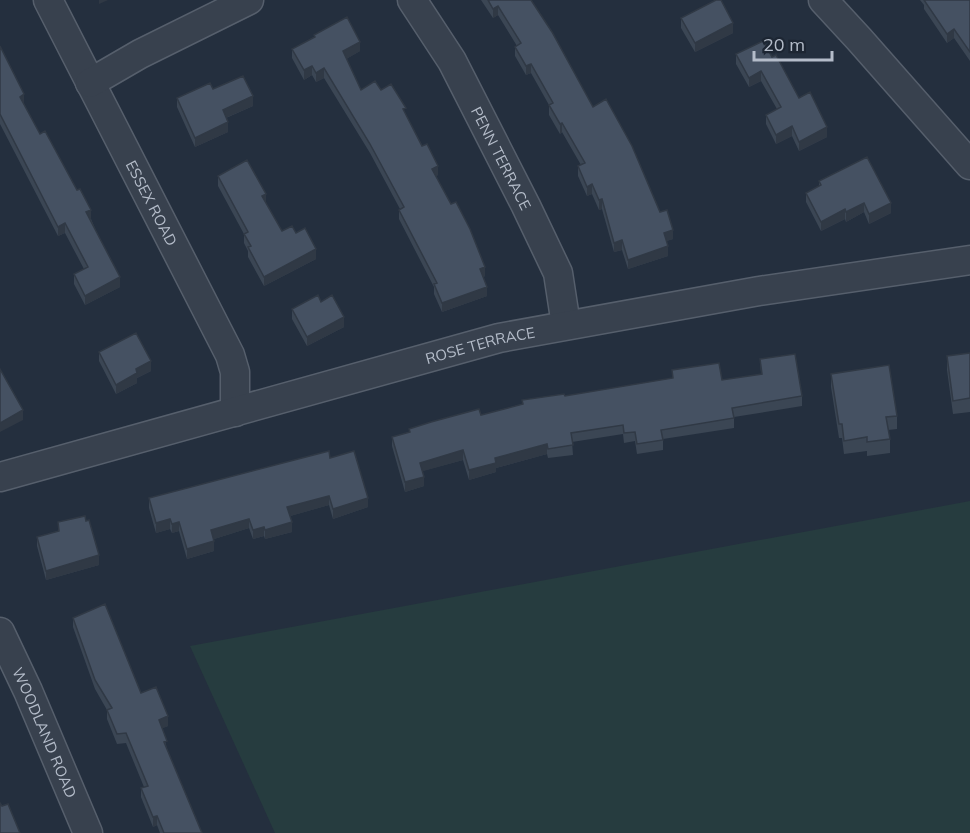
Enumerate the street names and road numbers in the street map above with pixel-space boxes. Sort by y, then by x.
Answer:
street label: PENN TERRACE [467,103,536,213]
street label: ESSEX ROAD [122,157,182,249]
street label: ROSE TERRACE [423,322,537,368]
street label: WOODLAND ROAD [9,664,81,800]

